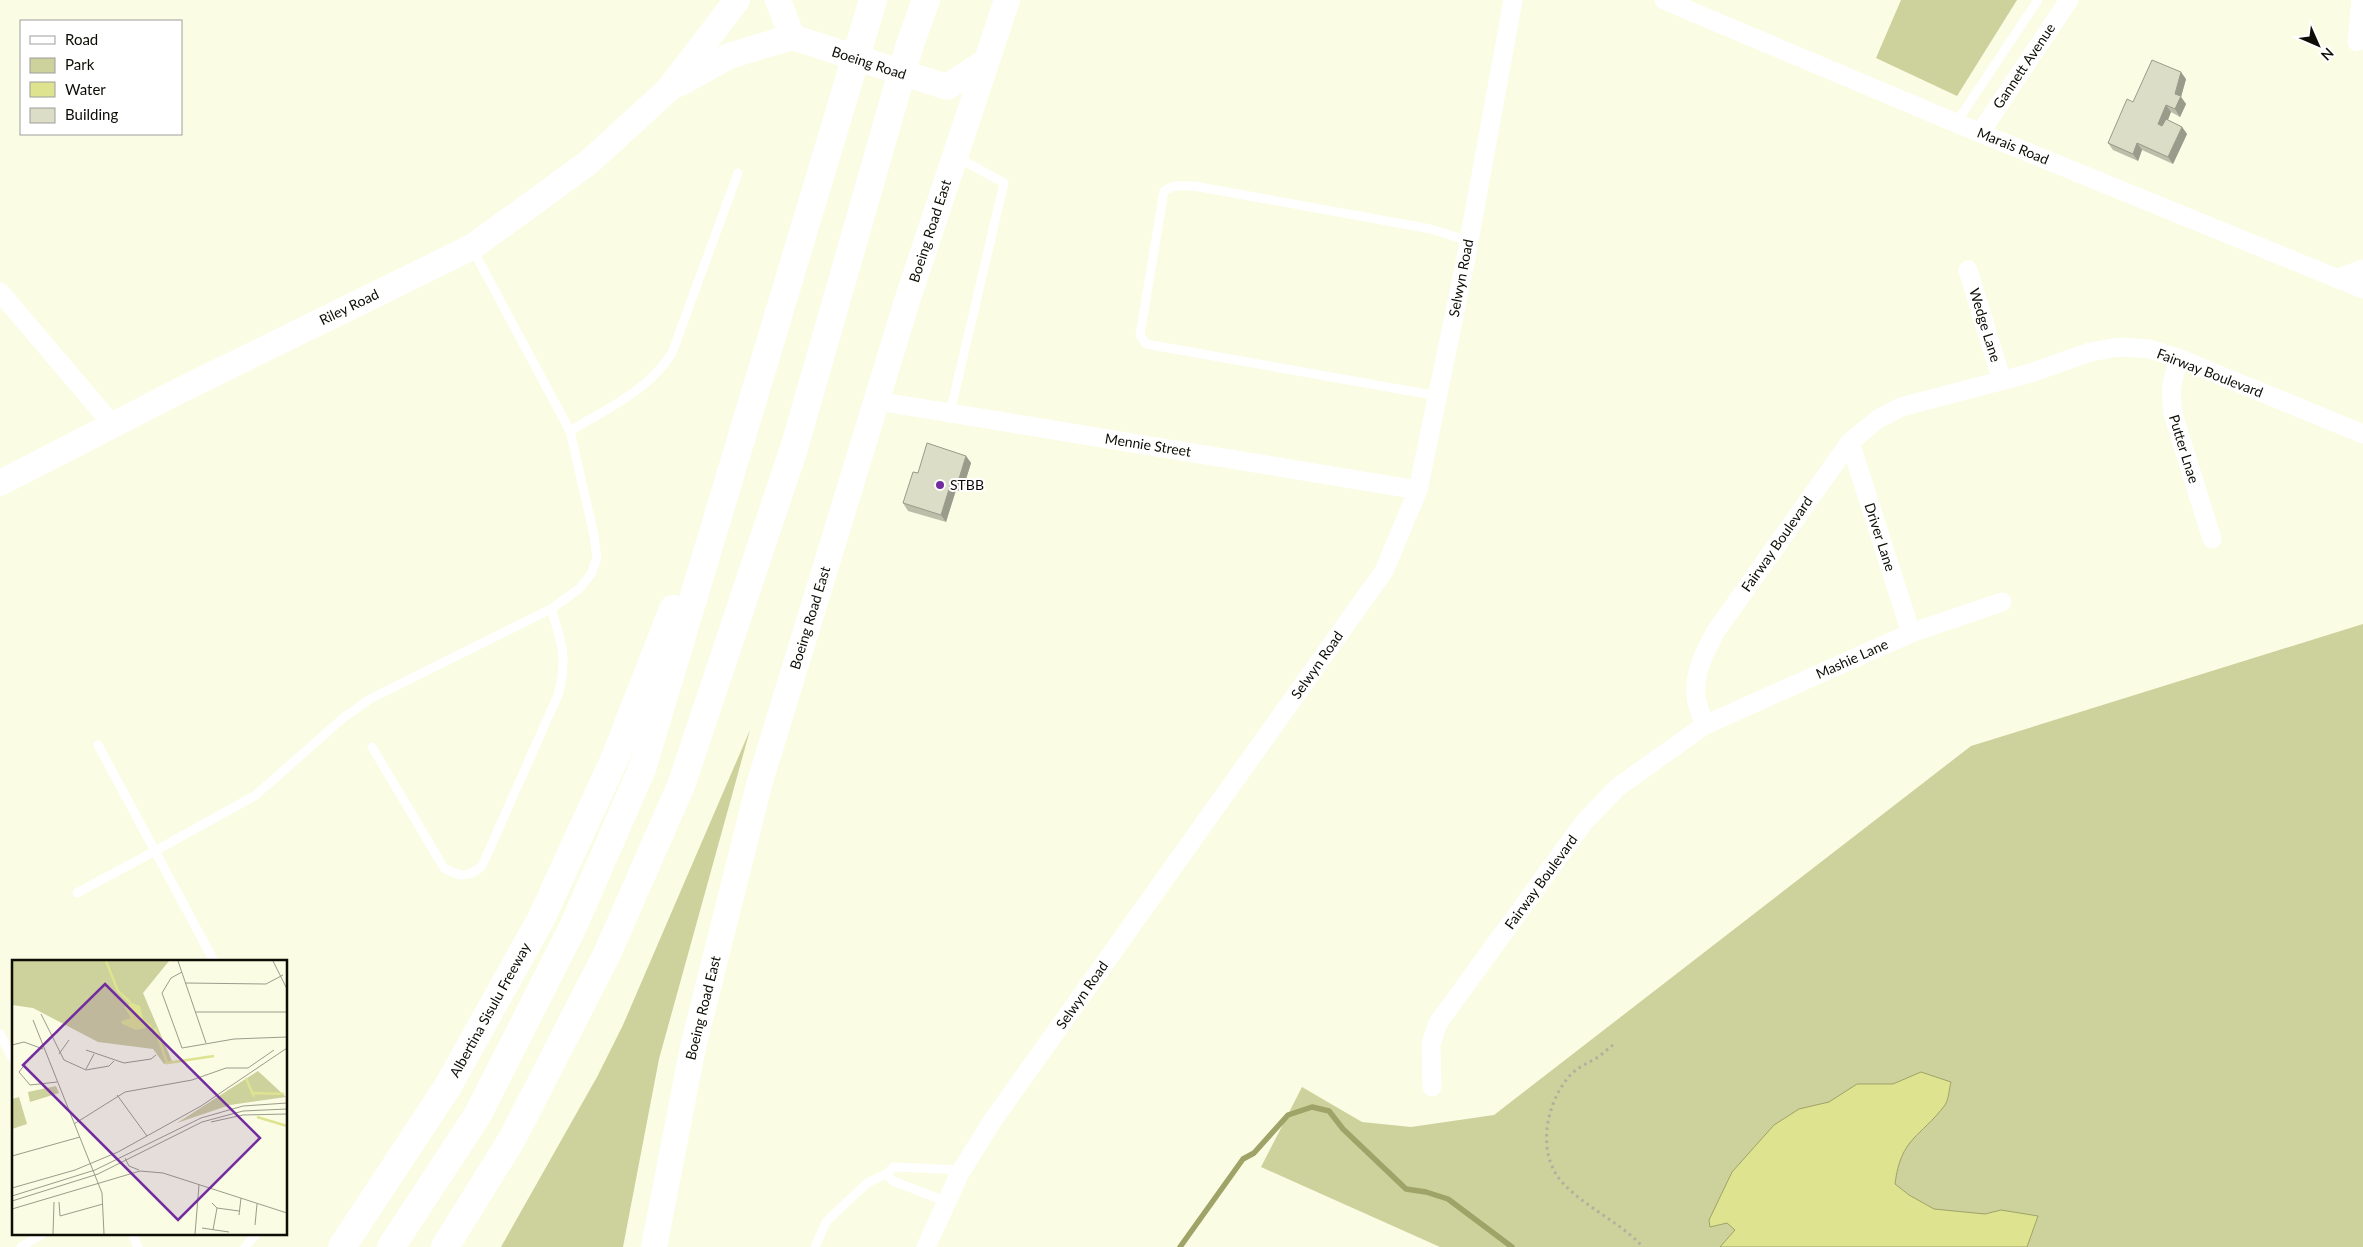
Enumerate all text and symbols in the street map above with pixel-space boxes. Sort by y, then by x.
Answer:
legend [20,20,182,135]
street label: Gannett Avenue [1989,20,2058,112]
north arrow [2293,20,2343,70]
text: Road [65,30,98,48]
street label: Boeing Road [830,42,909,83]
text: N [2318,45,2337,64]
text: Park [65,55,95,73]
text: Water [65,80,106,98]
text: Building [65,105,118,123]
street label: Marais Road [1975,123,2051,168]
street label: Boeing Road East [905,177,954,284]
street label: Selwyn Road [1445,238,1476,318]
street label: Riley Road [316,285,381,328]
street label: Wedge Lane [1966,286,2005,364]
street label: Fairway Boulevard [2155,344,2266,401]
street label: Putter Lnae [2166,413,2203,485]
street label: Mennie Street [1104,429,1192,460]
place label: STBB [950,476,984,493]
marker: STBB [934,479,946,491]
street label: Fairway Boulevard [1737,493,1816,595]
street label: Driver Lane [1861,500,1900,573]
street label: Boeing Road East [786,564,833,672]
street label: Selwyn Road [1287,628,1346,702]
street label: Mashie Lane [1813,635,1891,682]
street label: Fairway Boulevard [1501,831,1581,932]
street label: Albertina Sisulu Freeway [445,939,534,1080]
street label: Boeing Road East [681,954,724,1062]
street label: Selwyn Road [1052,958,1111,1032]
inset map [12,960,288,1234]

